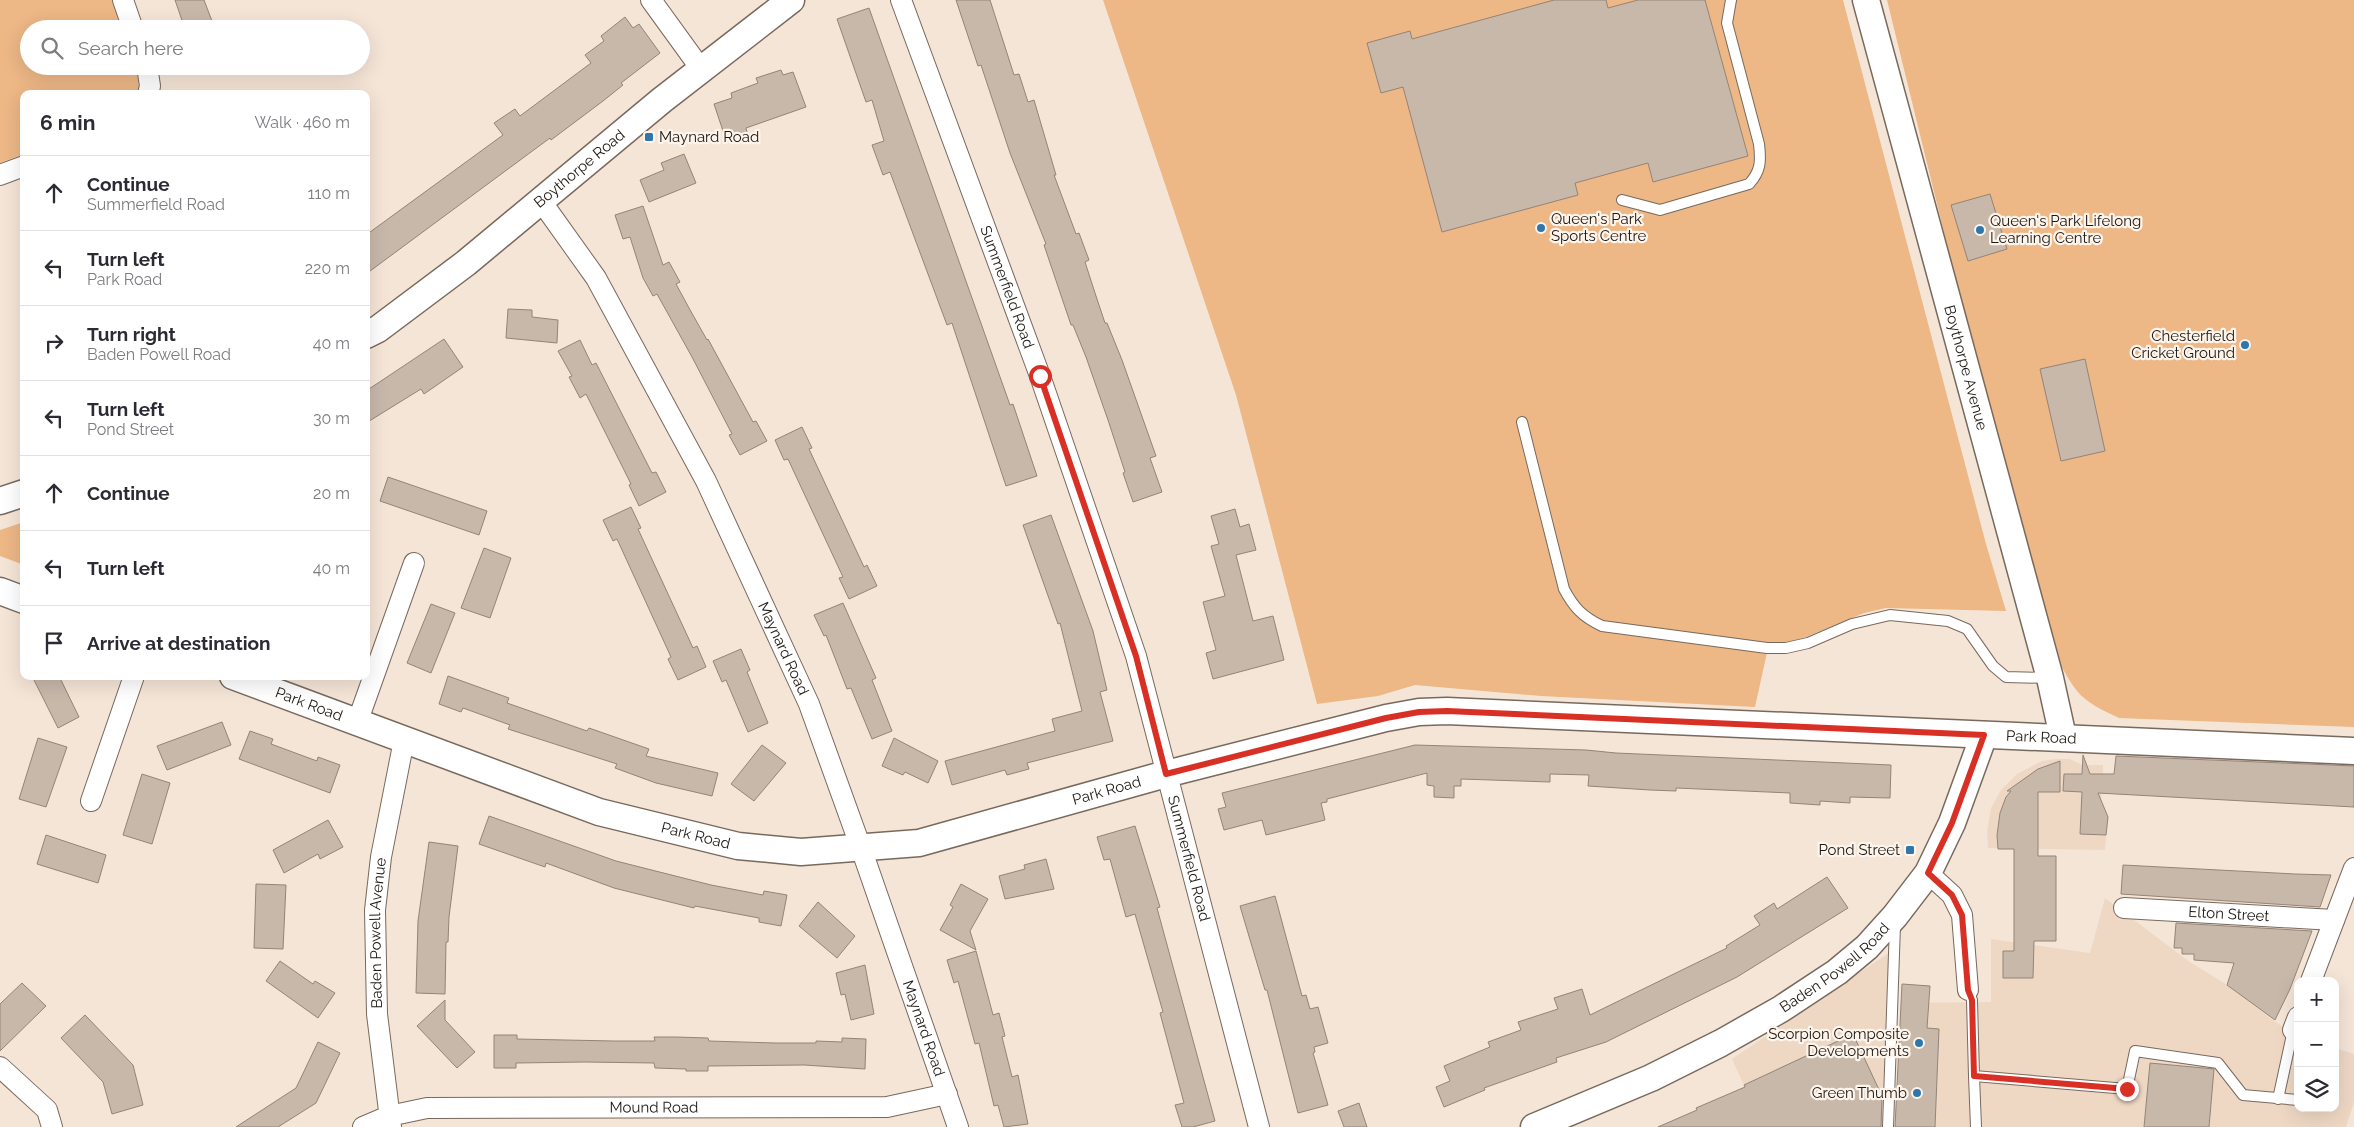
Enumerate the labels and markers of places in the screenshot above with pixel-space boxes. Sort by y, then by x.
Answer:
place label: Maynard Road [659,128,759,146]
marker: Maynard Road [643,131,655,143]
place label: Queen's Park Sports Centre [1551,210,1646,245]
place label: Queen's Park Lifelong Learning Centre [1990,212,2141,247]
marker: Queen's Park Sports Centre [1535,222,1547,234]
marker: Queen's Park Lifelong Learning Centre [1974,224,1986,236]
place label: Chesterfield Cricket Ground [2131,327,2235,362]
marker: Chesterfield Cricket Ground [2239,339,2251,351]
place label: Pond Street [1818,841,1900,859]
marker: Pond Street [1904,844,1916,856]
place label: Scorpion Composite Developments [1768,1025,1909,1060]
marker: Scorpion Composite Developments [1913,1037,1925,1049]
place label: Green Thumb [1812,1084,1907,1102]
marker: Green Thumb [1911,1087,1923,1099]

